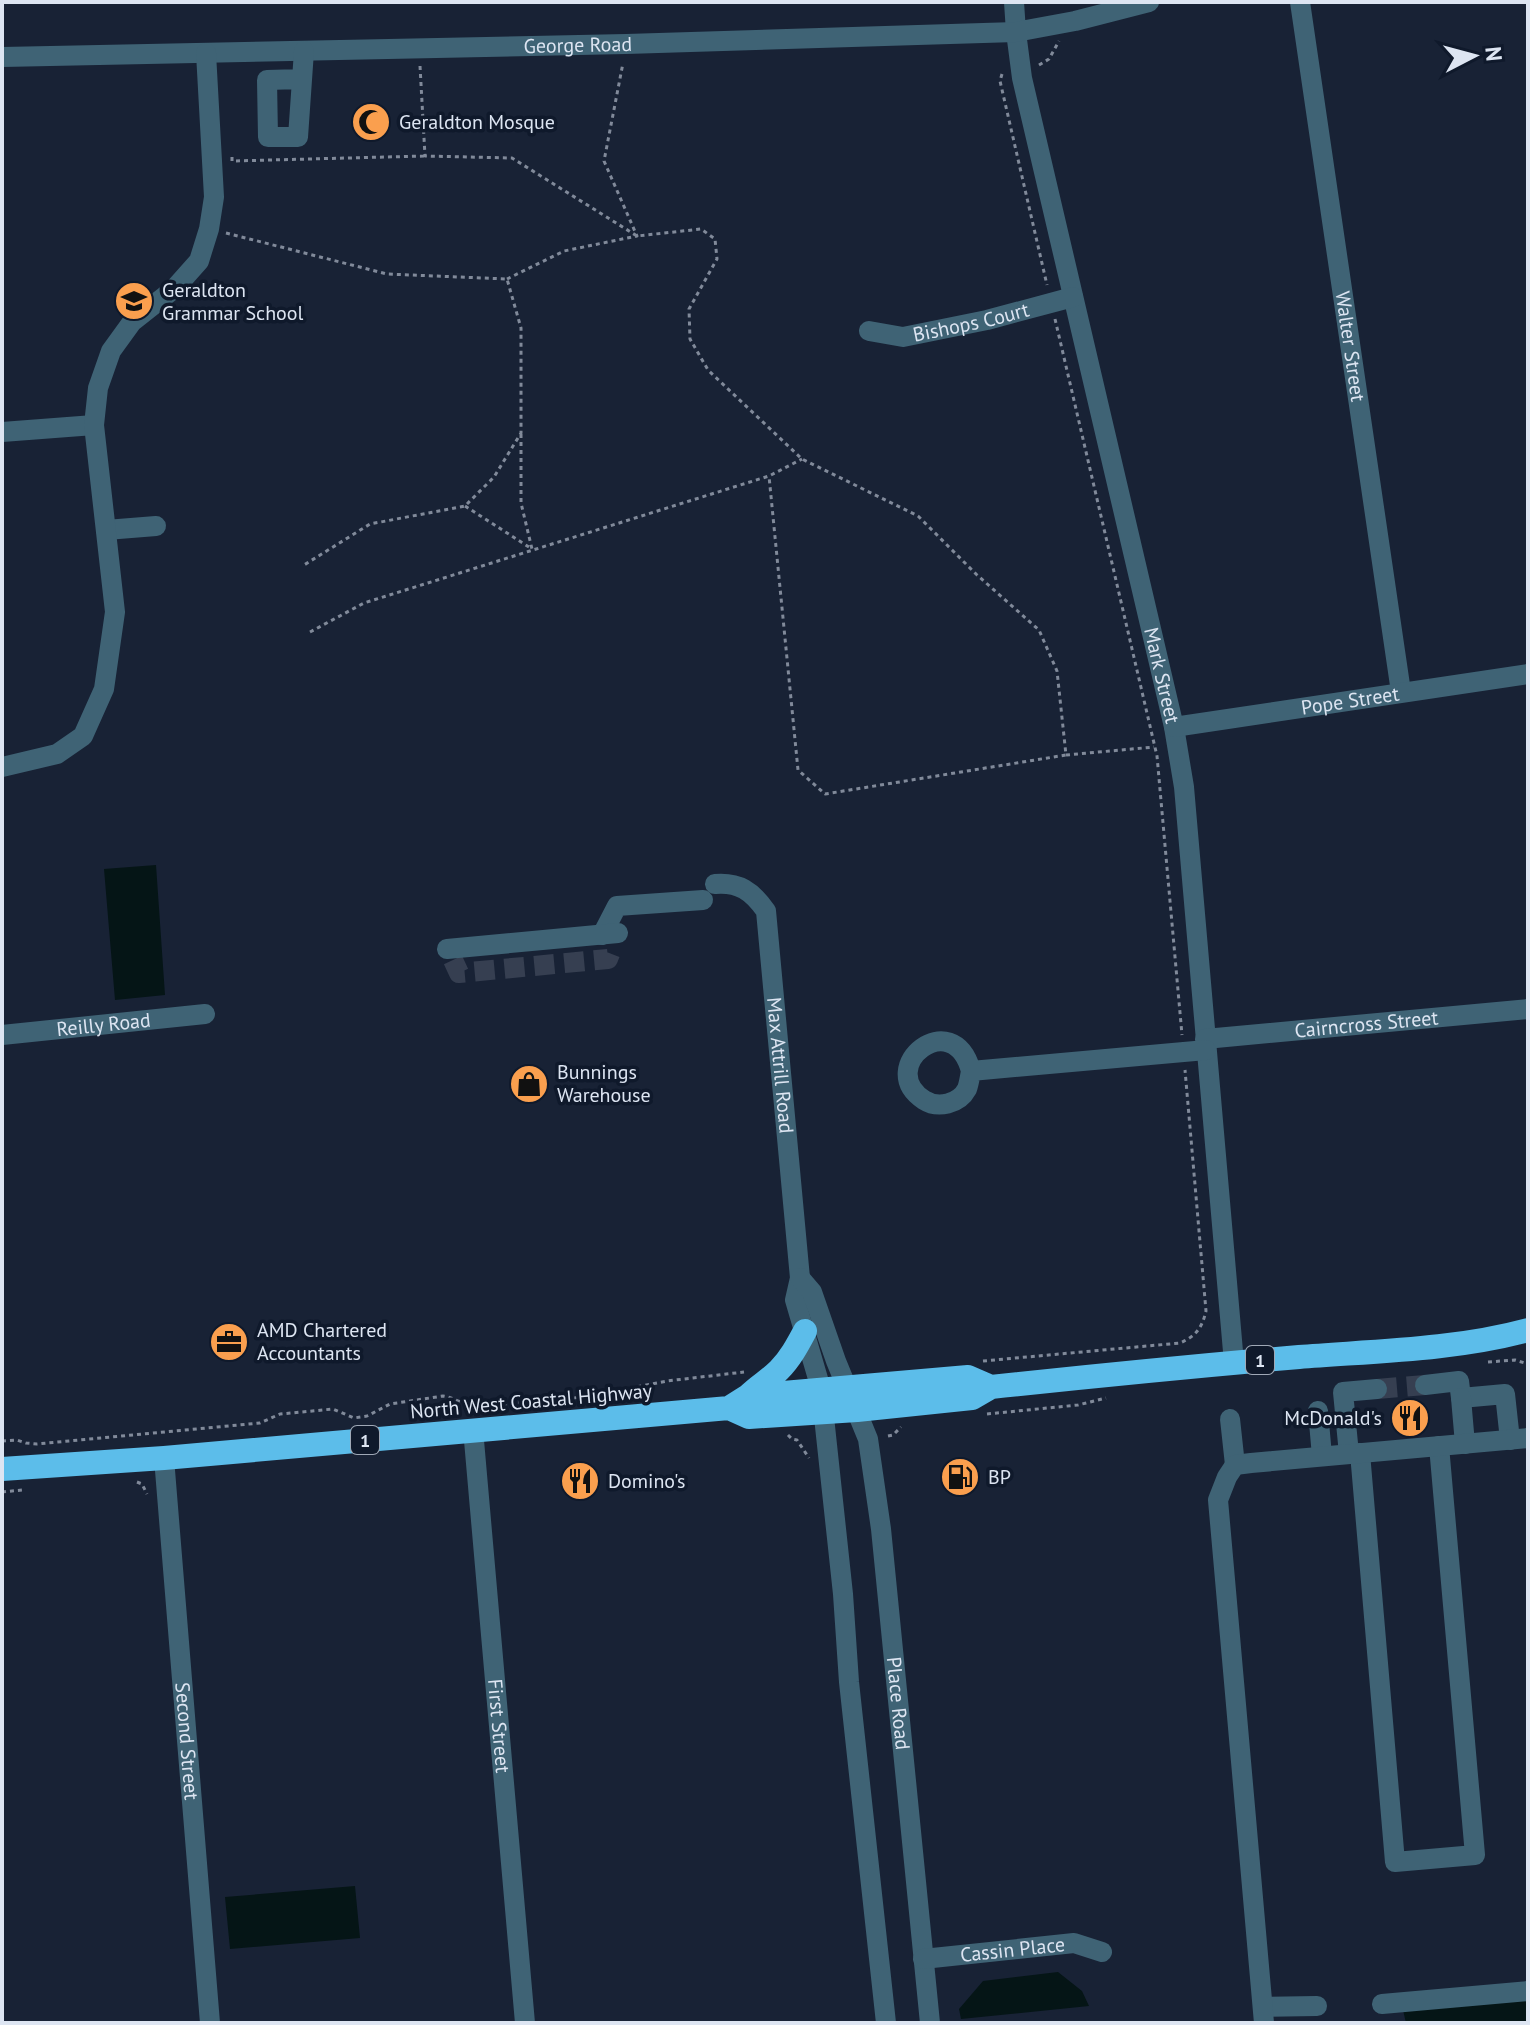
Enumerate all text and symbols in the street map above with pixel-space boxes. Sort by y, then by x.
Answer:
north arrow [1434,16,1514,96]
street label: George Road [523,31,632,59]
text: N [1479,45,1509,63]
mosque icon: Geraldton Mosque [350,101,392,143]
place label: Geraldton Mosque [399,109,555,135]
place label: Geraldton Grammar School [162,277,304,326]
school or university icon: Geraldton Grammar School [113,280,155,322]
street label: Walter Street [1329,289,1371,404]
street label: Bishops Court [911,296,1032,348]
street label: Mark Street [1138,625,1186,726]
street label: Pope Street [1299,680,1401,721]
street label: Max Attrill Road [761,996,800,1134]
street label: Cairncross Street [1293,1004,1439,1044]
street label: Reilly Road [55,1007,152,1042]
place label: Bunnings Warehouse [557,1059,651,1108]
shop icon: Bunnings Warehouse [508,1063,550,1105]
place label: AMD Chartered Accountants [257,1317,387,1366]
office icon: AMD Chartered Accountants [208,1321,250,1363]
road number: 1 [1246,1346,1274,1374]
street label: North West Coastal Highway [409,1377,654,1425]
restaurant icon: McDonald's [1389,1397,1431,1439]
place label: McDonald's [1284,1405,1382,1431]
road number: 1 [351,1426,379,1454]
fuel station icon: BP [939,1456,981,1498]
restaurant icon: Domino's [559,1460,601,1502]
place label: BP [988,1464,1011,1490]
place label: Domino's [608,1468,686,1494]
street label: Place Road [881,1656,916,1751]
street label: First Street [482,1678,516,1774]
street label: Second Street [169,1681,205,1801]
street label: Cassin Place [959,1931,1066,1968]

